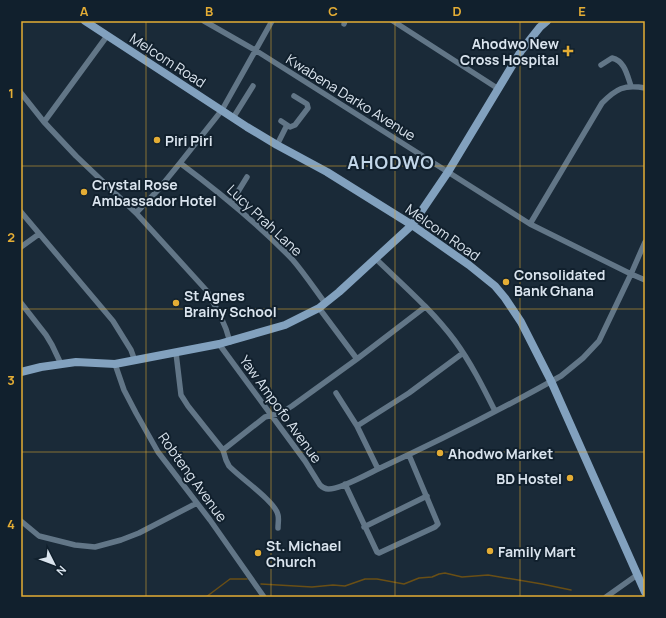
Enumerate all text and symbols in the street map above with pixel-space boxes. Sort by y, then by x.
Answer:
text: A [80,2,89,20]
text: B [205,2,213,20]
text: C [328,2,338,20]
text: D [452,2,462,20]
text: E [578,2,586,20]
street label: Melcom Road [126,28,210,92]
place label: Ahodwo New Cross Hospital [460,34,559,69]
marker: Ahodwo New Cross Hospital [562,45,574,57]
street label: Kwabena Darko Avenue [283,49,419,145]
text: 1 [8,84,14,102]
place label: Piri Piri [165,131,213,150]
marker: Piri Piri [152,135,162,145]
district label: AHODWO [347,150,435,174]
place label: Crystal Rose Ambassador Hotel [92,175,216,210]
street label: Lucy Prah Lane [223,180,307,260]
marker: Crystal Rose Ambassador Hotel [79,187,89,197]
street label: Melcom Road [402,199,484,265]
text: 2 [7,228,15,246]
place label: Consolidated Bank Ghana [514,265,605,300]
marker: Consolidated Bank Ghana [501,277,511,287]
place label: St Agnes Brainy School [184,286,277,321]
marker: St Agnes Brainy School [171,298,181,308]
street label: Yaw Ampofo Avenue [235,351,327,467]
text: 3 [7,371,15,389]
street label: Robteng Avenue [154,429,232,525]
place label: Ahodwo Market [448,444,553,463]
marker: Ahodwo Market [435,448,445,458]
place label: BD Hostel [496,469,562,488]
marker: BD Hostel [565,473,575,483]
text: 4 [7,515,15,533]
place label: St. Michael Church [266,536,341,571]
place label: Family Mart [498,542,576,561]
north arrow [34,544,74,584]
marker: Family Mart [485,546,495,556]
marker: St. Michael Church [253,548,263,558]
text: N [54,563,70,579]

